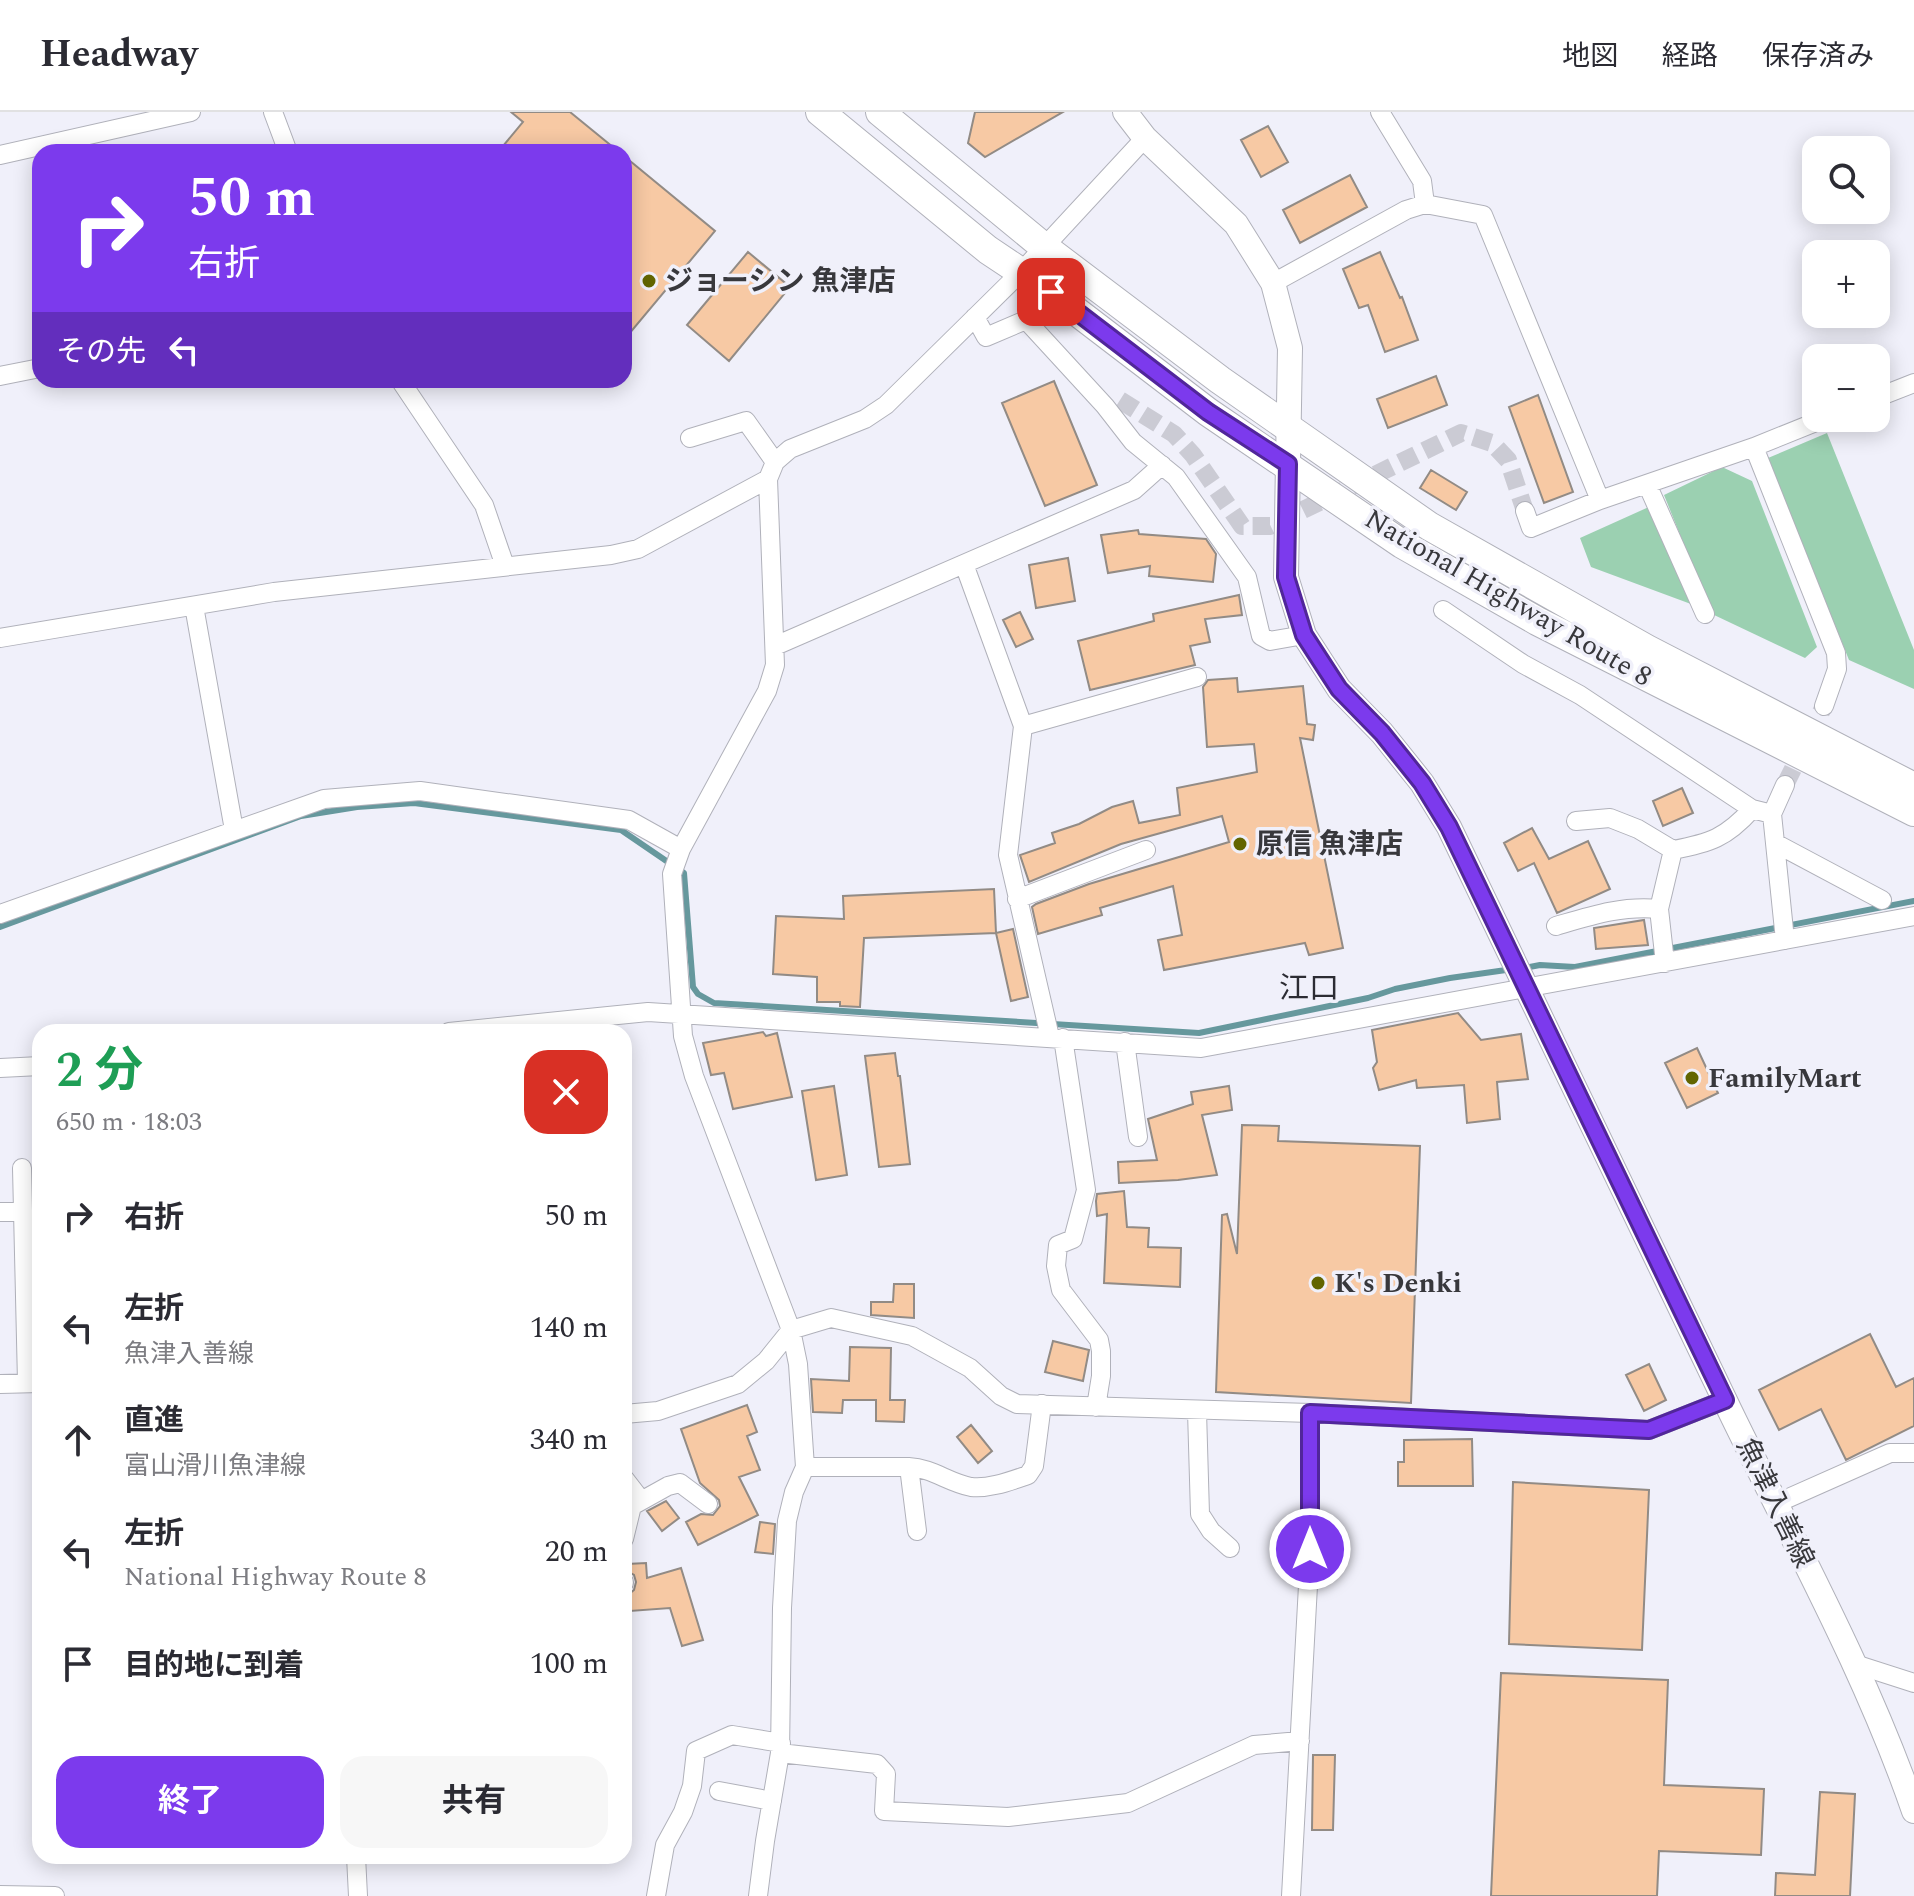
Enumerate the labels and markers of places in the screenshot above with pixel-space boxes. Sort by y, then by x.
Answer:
pin [1017,258,1085,326]
place label: ジョーシン 魚津店 [665,260,895,303]
marker: ジョーシン 魚津店 [640,272,658,290]
place label: 原信 魚津店 [1256,823,1403,866]
marker: 原信 魚津店 [1231,835,1249,853]
place label: FamilyMart [1708,1057,1862,1100]
marker: FamilyMart [1683,1069,1701,1087]
place label: K's Denki [1334,1262,1462,1305]
marker: K's Denki [1309,1274,1327,1292]

